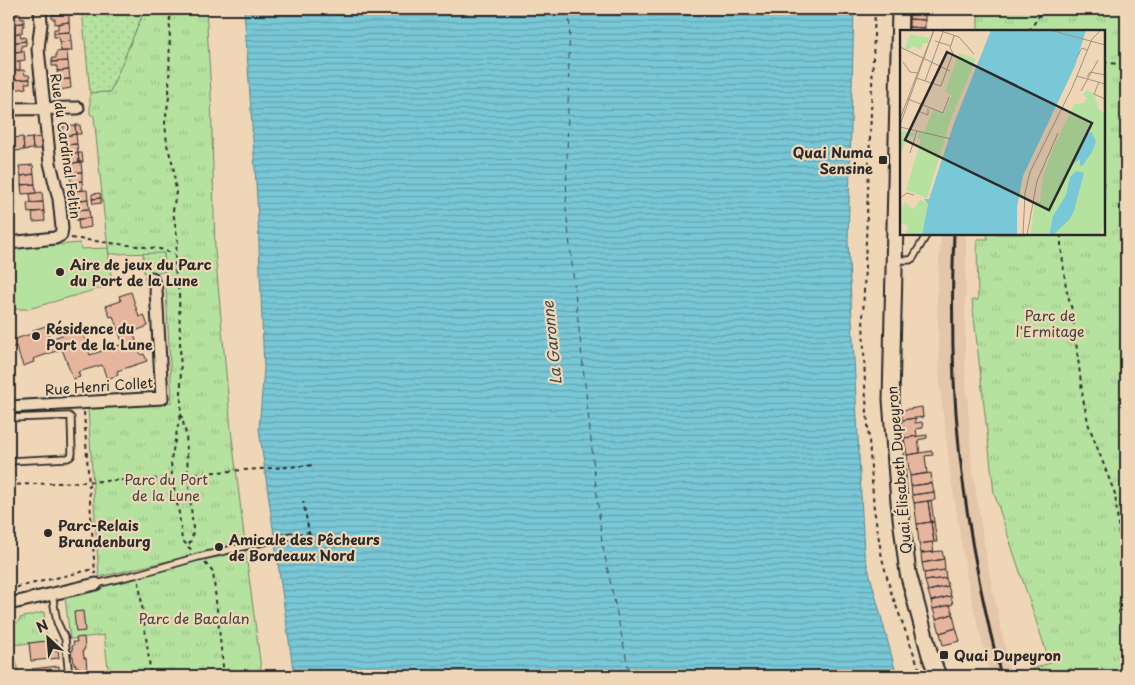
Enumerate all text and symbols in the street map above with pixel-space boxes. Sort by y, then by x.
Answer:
inset map [900,30,1105,235]
street label: Rue du Cardinal Feltin [45,72,87,220]
place label: Quai Numa Sensine [793,142,874,179]
marker: Quai Numa Sensine [877,154,889,166]
place label: Aire de jeux du Parc du Port de la Lune [70,254,212,291]
marker: Aire de jeux du Parc du Port de la Lune [54,266,66,278]
water label: La Garonne [535,299,567,386]
park label: Parc de l'Ermitage [1016,305,1084,342]
place label: Résidence du Port de la Lune [46,318,153,355]
marker: Résidence du Port de la Lune [30,330,42,342]
street label: Rue Henri Collet [44,372,154,400]
street label: Quai Élisabeth Dupeyron [881,385,917,555]
park label: Parc du Port de la Lune [124,469,208,506]
place label: Parc-Relais Brandenburg [58,515,150,552]
marker: Parc-Relais Brandenburg [42,527,54,539]
place label: Amicale des Pêcheurs de Bordeaux Nord [229,529,380,566]
marker: Amicale des Pêcheurs de Bordeaux Nord [213,541,225,553]
park label: Parc de Bacalan [139,608,249,629]
north arrow [22,612,72,662]
text: N [32,614,52,638]
place label: Quai Dupeyron [954,645,1061,666]
marker: Quai Dupeyron [938,649,950,661]

